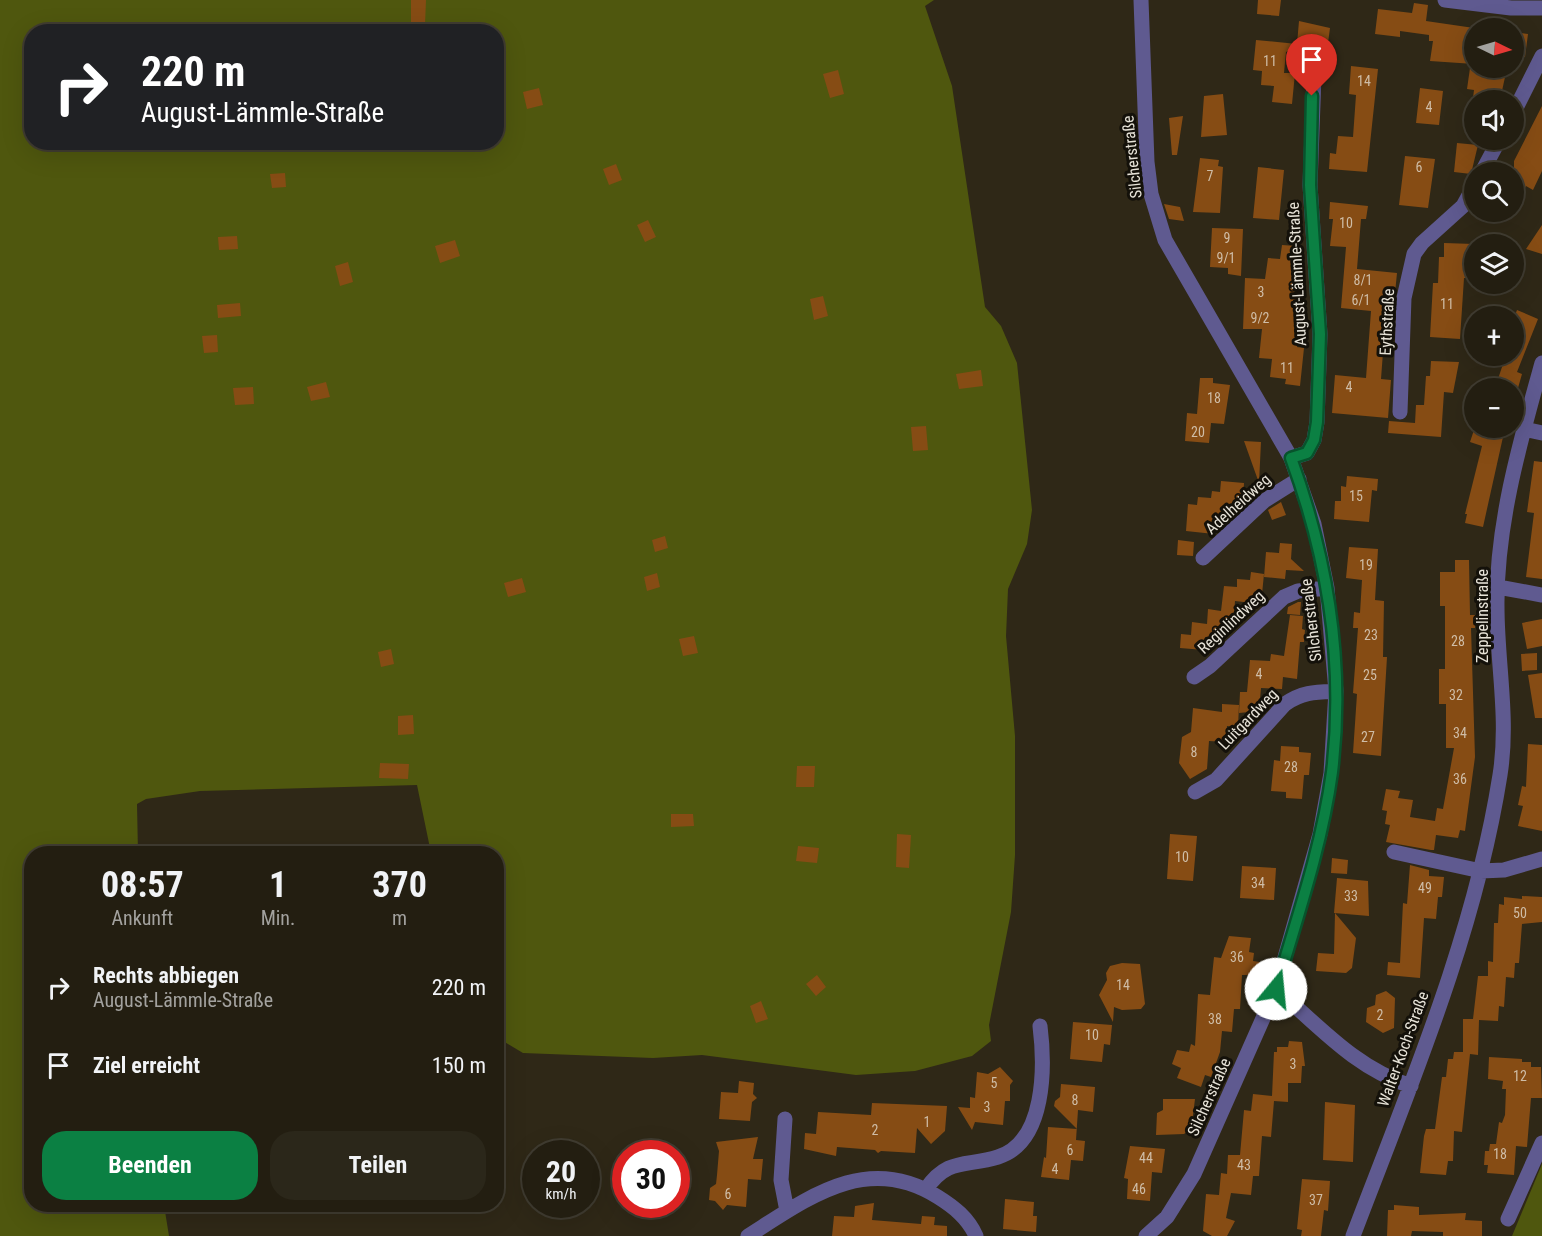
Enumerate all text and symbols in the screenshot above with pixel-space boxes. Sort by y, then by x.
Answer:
north arrow [1464,18,1524,78]
map controls [1464,18,1524,438]
pin [1286,34,1337,96]
icon: arrive [1295,43,1328,76]
text: 220 m [141,47,246,96]
icon: right [42,48,120,126]
house number: 11 [1263,53,1277,69]
house number: 14 [1357,73,1371,89]
button: sound [1464,90,1524,150]
text: August-Lämmle-Straße [141,97,384,129]
house number: 4 [1426,99,1433,115]
street label: Silcherstraße [1118,115,1146,199]
house number: 6 [1416,159,1423,175]
button: search [1464,162,1524,222]
house number: 7 [1207,168,1214,184]
street label: August-Lämmle-Straße [1284,202,1310,346]
house number: 10 [1339,215,1353,231]
house number: 9 [1224,230,1230,246]
button: layers [1464,234,1524,294]
house number: 9/1 [1216,250,1236,266]
house number: 8/1 [1353,272,1373,288]
house number: 3 [1258,284,1264,300]
street label: Eythstraße [1376,288,1398,356]
house number: 6/1 [1351,292,1371,308]
house number: 11 [1440,296,1454,312]
button: + [1464,306,1524,366]
house number: 9/2 [1250,310,1270,326]
house number: 11 [1280,360,1294,376]
button: − [1464,378,1524,438]
house number: 4 [1346,379,1353,395]
house number: 18 [1207,390,1221,406]
house number: 20 [1191,424,1205,440]
street label: Adelheidweg [1202,470,1274,538]
house number: 15 [1349,488,1363,504]
house number: 19 [1359,557,1373,573]
street label: Zeppelinstraße [1473,569,1492,663]
street label: Silcherstraße [1296,578,1326,662]
street label: Reginlindweg [1194,586,1268,658]
house number: 23 [1364,627,1378,643]
house number: 28 [1451,633,1465,649]
house number: 4 [1256,666,1263,682]
house number: 25 [1363,667,1377,683]
street label: Luitgardweg [1214,685,1282,753]
house number: 32 [1449,687,1463,703]
house number: 34 [1453,725,1467,741]
house number: 27 [1361,729,1375,745]
house number: 8 [1191,744,1198,760]
house number: 28 [1284,759,1298,775]
house number: 36 [1453,771,1467,787]
house number: 10 [1175,849,1189,865]
text: 08:57 [101,864,184,906]
text: 1 [269,864,287,906]
text: 370 [372,864,427,906]
house number: 34 [1251,875,1265,891]
house number: 49 [1418,880,1432,896]
house number: 33 [1344,888,1358,904]
house number: 50 [1513,905,1527,921]
text: Ankunft [111,906,173,930]
text: Min. [261,906,295,930]
text: m [392,906,407,930]
house number: 36 [1230,949,1244,965]
position arrow [1244,957,1308,1021]
text: Rechts abbiegen [93,963,239,988]
icon: right [42,971,75,1004]
text: 220 m [432,975,486,1000]
house number: 14 [1116,977,1130,993]
text: August-Lämmle-Straße [93,988,273,1012]
street label: Walter-Koch-Straße [1373,989,1433,1109]
house number: 2 [1377,1007,1384,1023]
house number: 38 [1208,1011,1222,1027]
house number: 10 [1085,1027,1099,1043]
icon: arrive [42,1049,75,1082]
text: Ziel erreicht [93,1053,200,1078]
text: 150 m [432,1053,486,1078]
street label: Silcherstraße [1183,1055,1235,1139]
house number: 3 [1290,1056,1296,1072]
house number: 12 [1513,1068,1527,1084]
house number: 5 [991,1075,998,1091]
house number: 8 [1072,1092,1079,1108]
house number: 3 [984,1099,990,1115]
house number: 1 [924,1114,930,1130]
house number: 2 [872,1122,879,1138]
button: Beenden [42,1131,258,1200]
button: Teilen [270,1131,486,1200]
speed limit sign: 30 [612,1140,690,1218]
house number: 6 [1067,1142,1074,1158]
house number: 18 [1493,1146,1507,1162]
house number: 44 [1139,1150,1153,1166]
text: 20 [546,1154,576,1189]
house number: 43 [1237,1157,1251,1173]
house number: 4 [1052,1161,1059,1177]
house number: 46 [1132,1181,1146,1197]
text: km/h [546,1185,576,1203]
house number: 6 [725,1186,732,1202]
house number: 37 [1309,1192,1323,1208]

